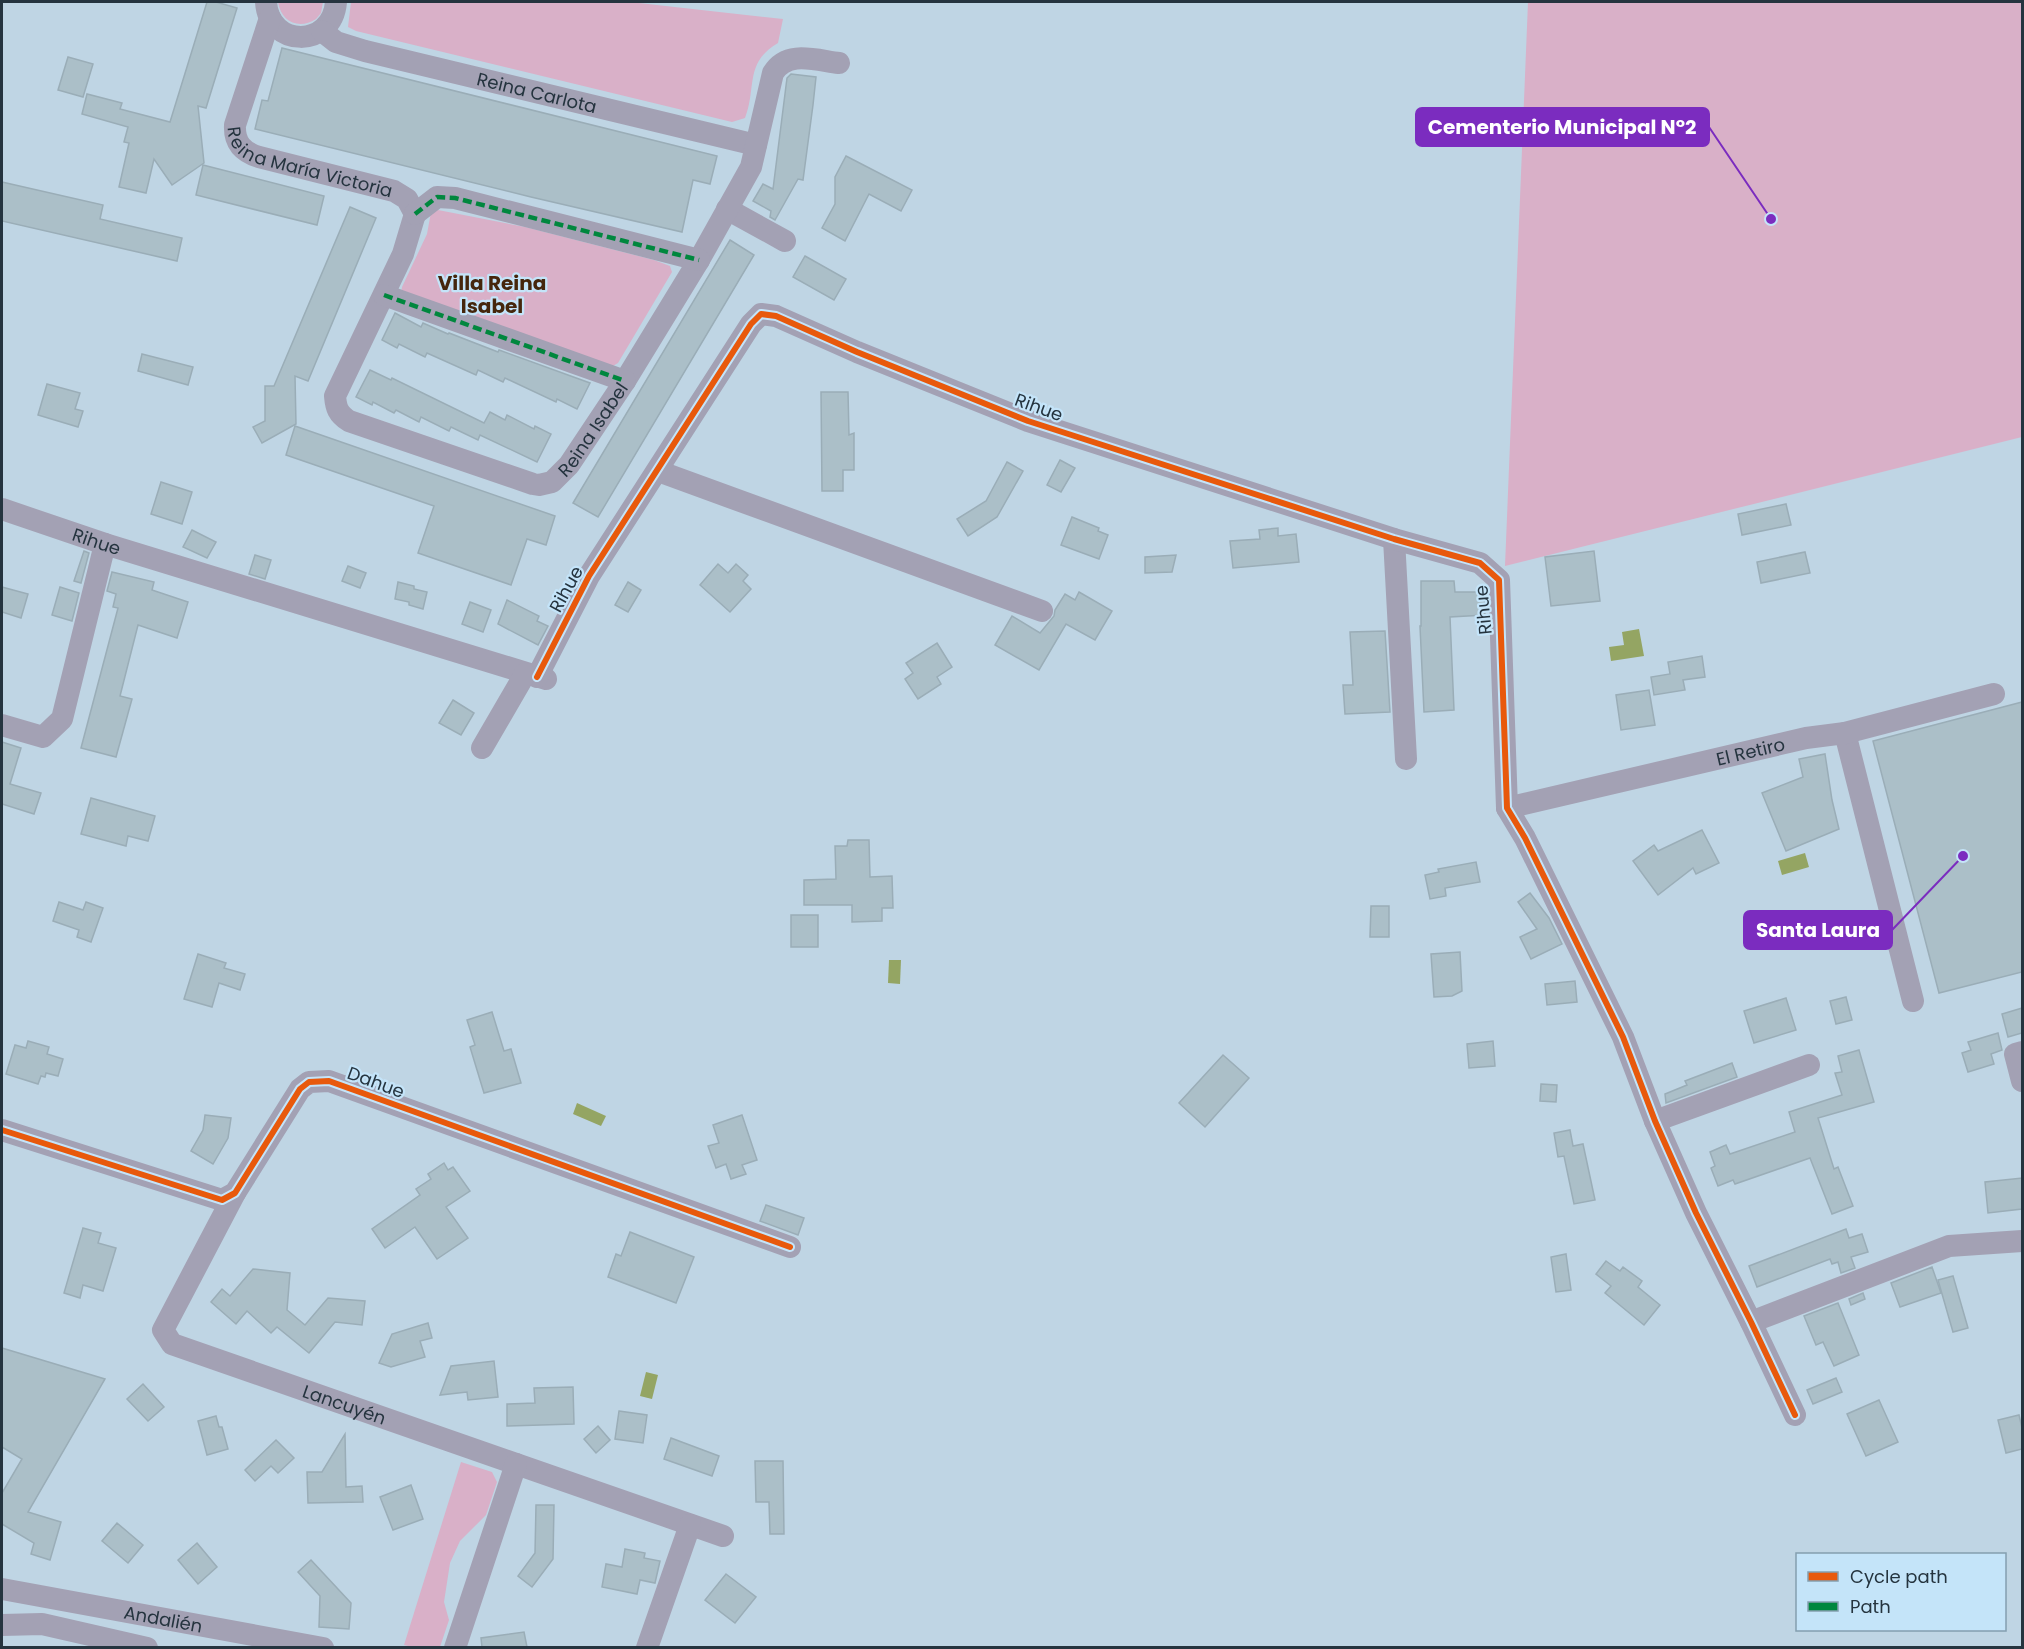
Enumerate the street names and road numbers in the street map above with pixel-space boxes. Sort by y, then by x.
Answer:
street label: Reina Carlota [474,66,599,119]
street label: Reina María Victoria [222,125,395,203]
street label: Reina Isabel [552,377,633,482]
street label: Rihue [1011,387,1067,427]
street label: Rihue [69,521,124,561]
street label: Rihue [543,561,589,617]
street label: Rihue [1468,584,1498,636]
street label: El Retiro [1714,731,1787,771]
street label: Dahue [344,1060,408,1104]
street label: Lancuyén [299,1378,390,1430]
street label: Andalién [122,1599,205,1638]

